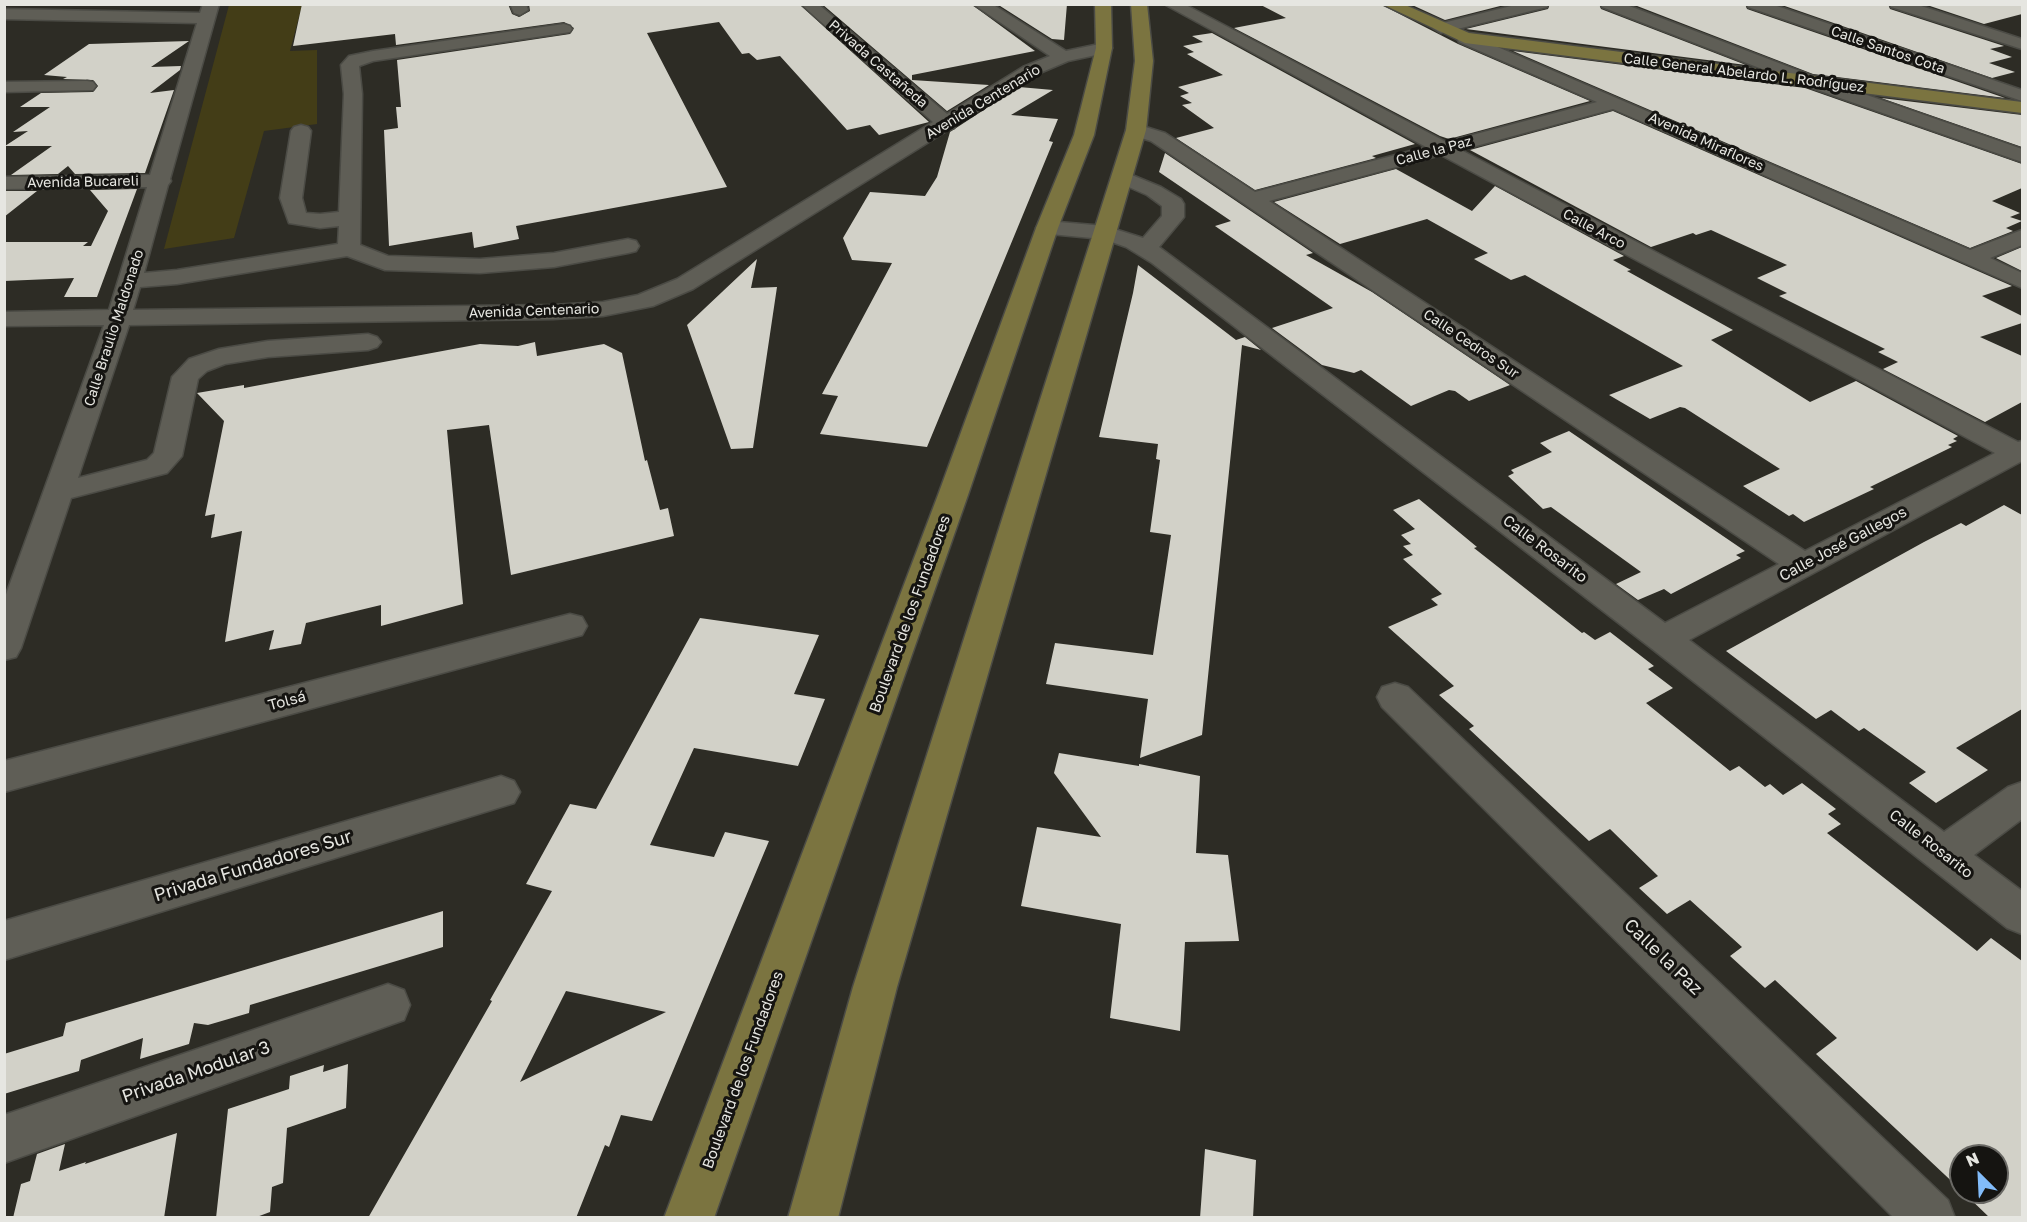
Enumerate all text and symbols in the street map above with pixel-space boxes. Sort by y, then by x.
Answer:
street label: Privada Castañeda [825,17,931,111]
street label: Calle Santos Cota [1829,23,1947,77]
street label: Calle General Abelardo L. Rodríguez [1623,50,1865,96]
street label: Avenida Centenario [923,61,1043,143]
street label: Avenida Miraflores [1646,109,1766,175]
street label: Calle la Paz [1394,133,1474,169]
street label: Avenida Bucareli [27,173,139,191]
street label: Calle Arco [1560,205,1628,253]
street label: Calle Braulio Maldonado [81,247,147,409]
street label: Avenida Centenario [468,300,600,322]
street label: Calle Cedros Sur [1420,306,1522,382]
street label: Calle José Gallegos [1776,503,1910,585]
street label: Calle Rosarito [1499,511,1591,587]
street label: Boulevard de los Fundadores [866,513,954,715]
street label: Tolsá [266,687,308,715]
street label: Calle Rosarito [1886,806,1976,882]
street label: Privada Fundadores Sur [152,826,354,906]
street label: Calle la Paz [1620,914,1706,1000]
street label: Boulevard de los Fundadores [699,969,787,1171]
street label: Privada Modular 3 [119,1037,273,1107]
north arrow [1949,1144,2009,1204]
text: N [1963,1148,1982,1171]

